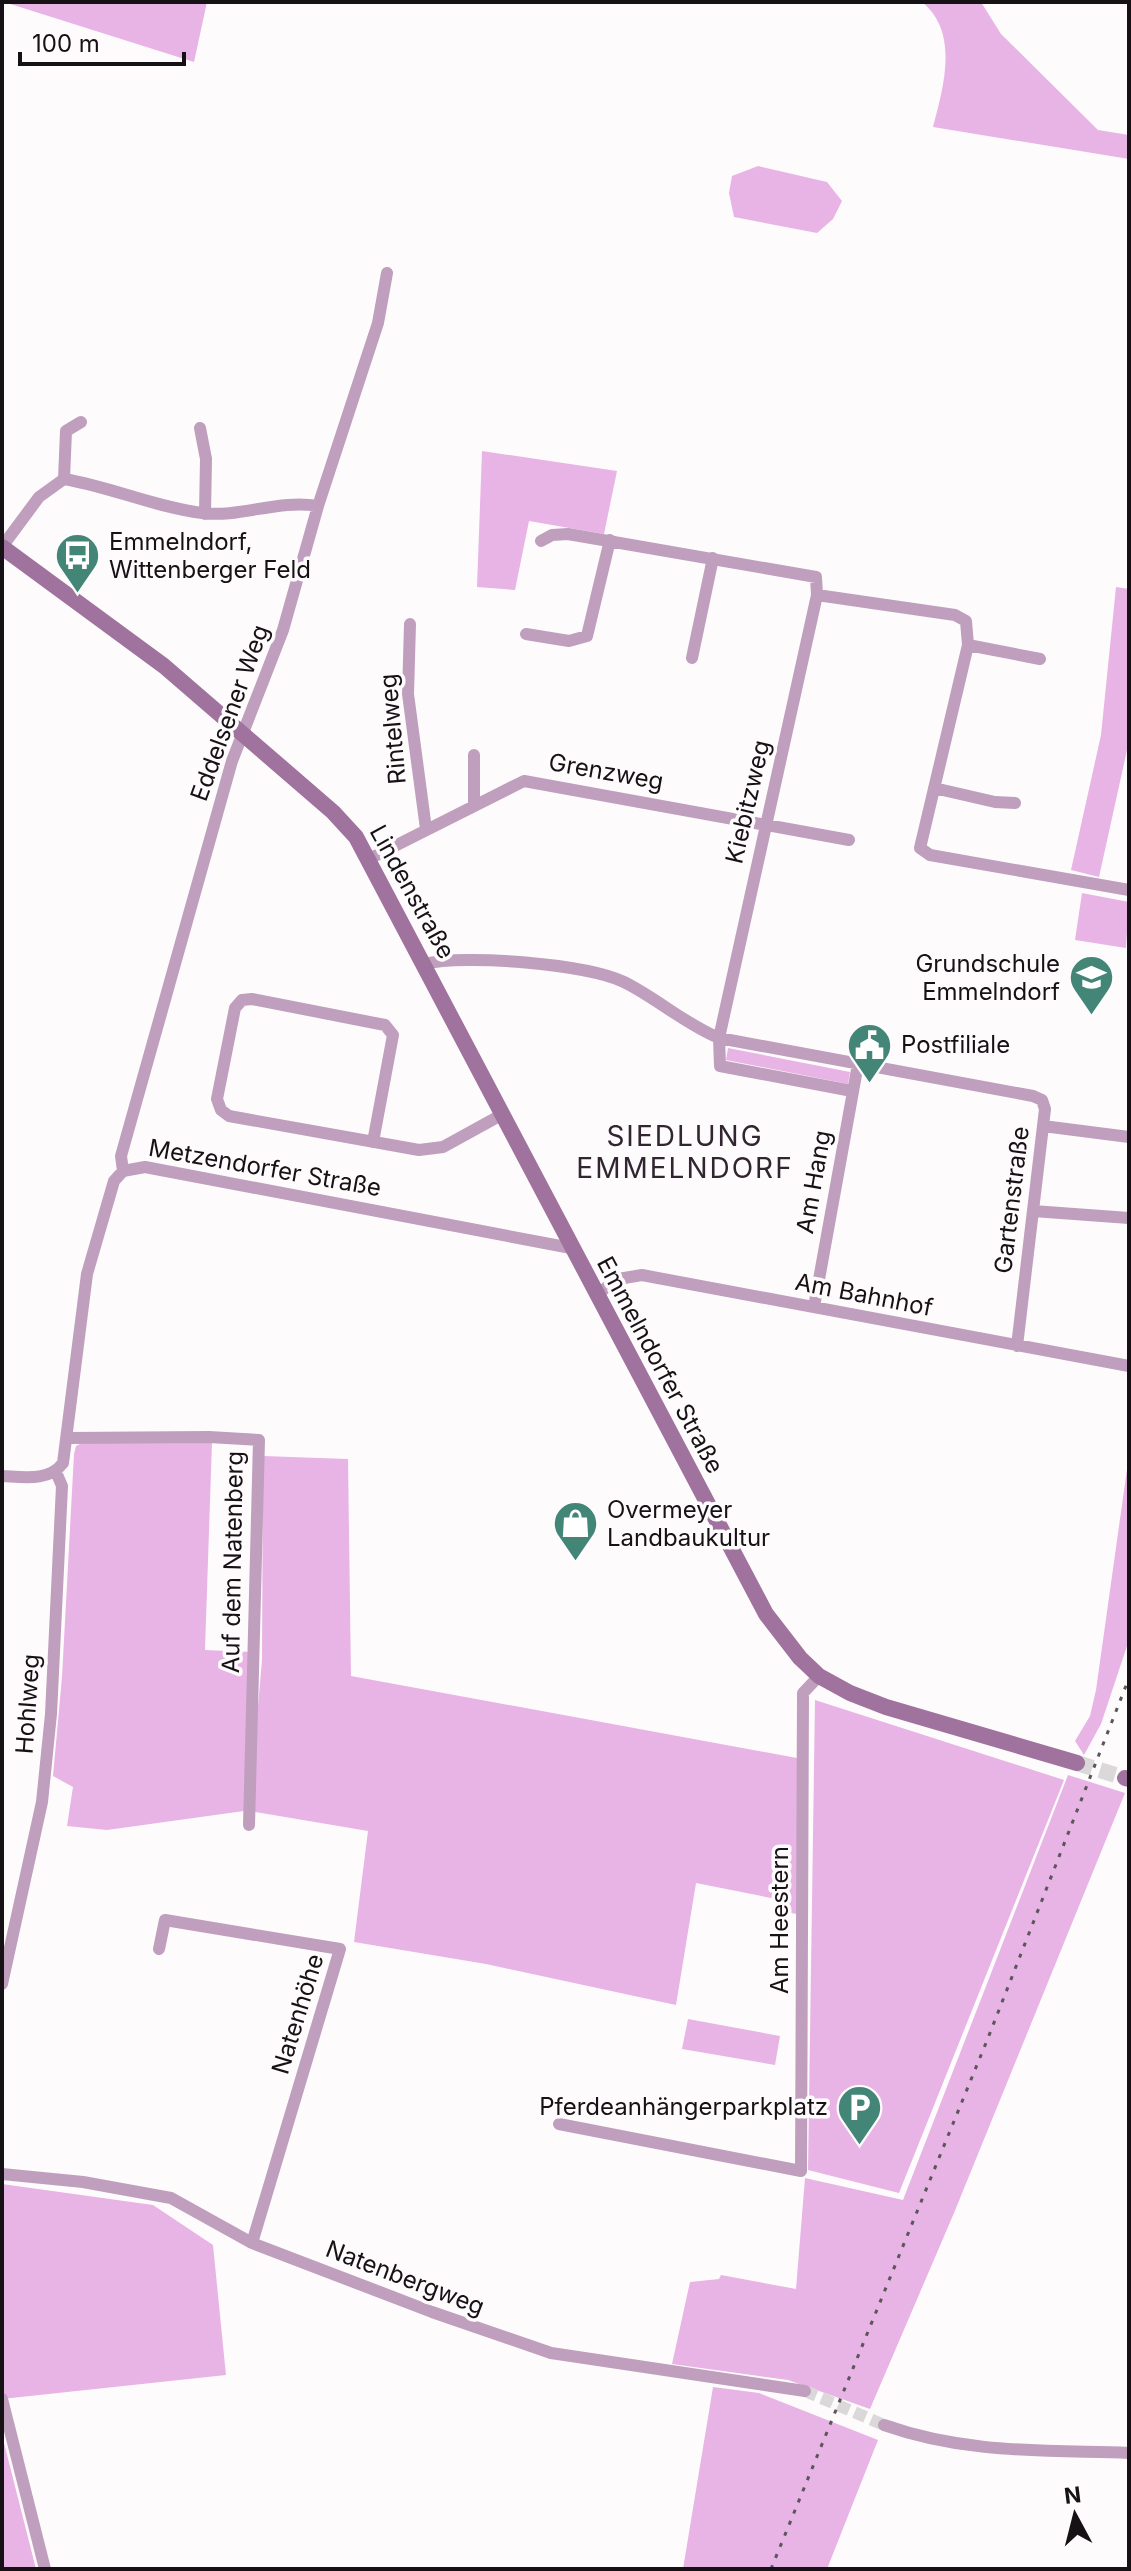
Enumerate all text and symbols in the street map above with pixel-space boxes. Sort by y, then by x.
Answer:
scale bar [20,16,184,66]
text: 100 m [32,29,100,58]
place label: Emmelndorf, Wittenberger Feld [109,527,311,584]
bus stop icon: Emmelndorf, Wittenberger Feld [54,532,102,595]
street label: Eddelsener Weg [184,621,275,805]
street label: Rintelweg [373,673,412,785]
street label: Kiebitzweg [719,737,776,866]
street label: Grenzweg [547,747,666,796]
street label: Lindenstraße [364,820,461,964]
place label: Grundschule Emmelndorf [915,949,1060,1006]
school or university icon: Grundschule Emmelndorf [1067,954,1115,1017]
public building icon: Postfiliale [846,1021,894,1084]
place label: Postfiliale [901,1030,1010,1059]
district label: SIEDLUNG EMMELNDORF [576,1119,794,1185]
street label: Gartenstraße [988,1125,1035,1275]
street label: Am Hang [790,1128,837,1236]
street label: Metzendorfer Straße [147,1133,384,1202]
street label: Emmelndorfer Straße [591,1251,730,1478]
street label: Am Bahnhof [793,1267,935,1322]
street label: Auf dem Natenberg [216,1451,249,1673]
place label: Overmeyer Landbaukultur [607,1495,770,1552]
shop icon: Overmeyer Landbaukultur [552,1500,600,1563]
street label: Hohlweg [10,1653,45,1755]
street label: Am Heestern [765,1846,794,1994]
street label: Natenhöhe [266,1950,330,2077]
parking icon: Pferdeanhängerparkplatz [835,2083,883,2146]
place label: Pferdeanhängerparkplatz [539,2092,828,2121]
street label: Natenbergweg [322,2234,488,2321]
north arrow [1035,2475,1115,2555]
text: N [1063,2481,1082,2509]

